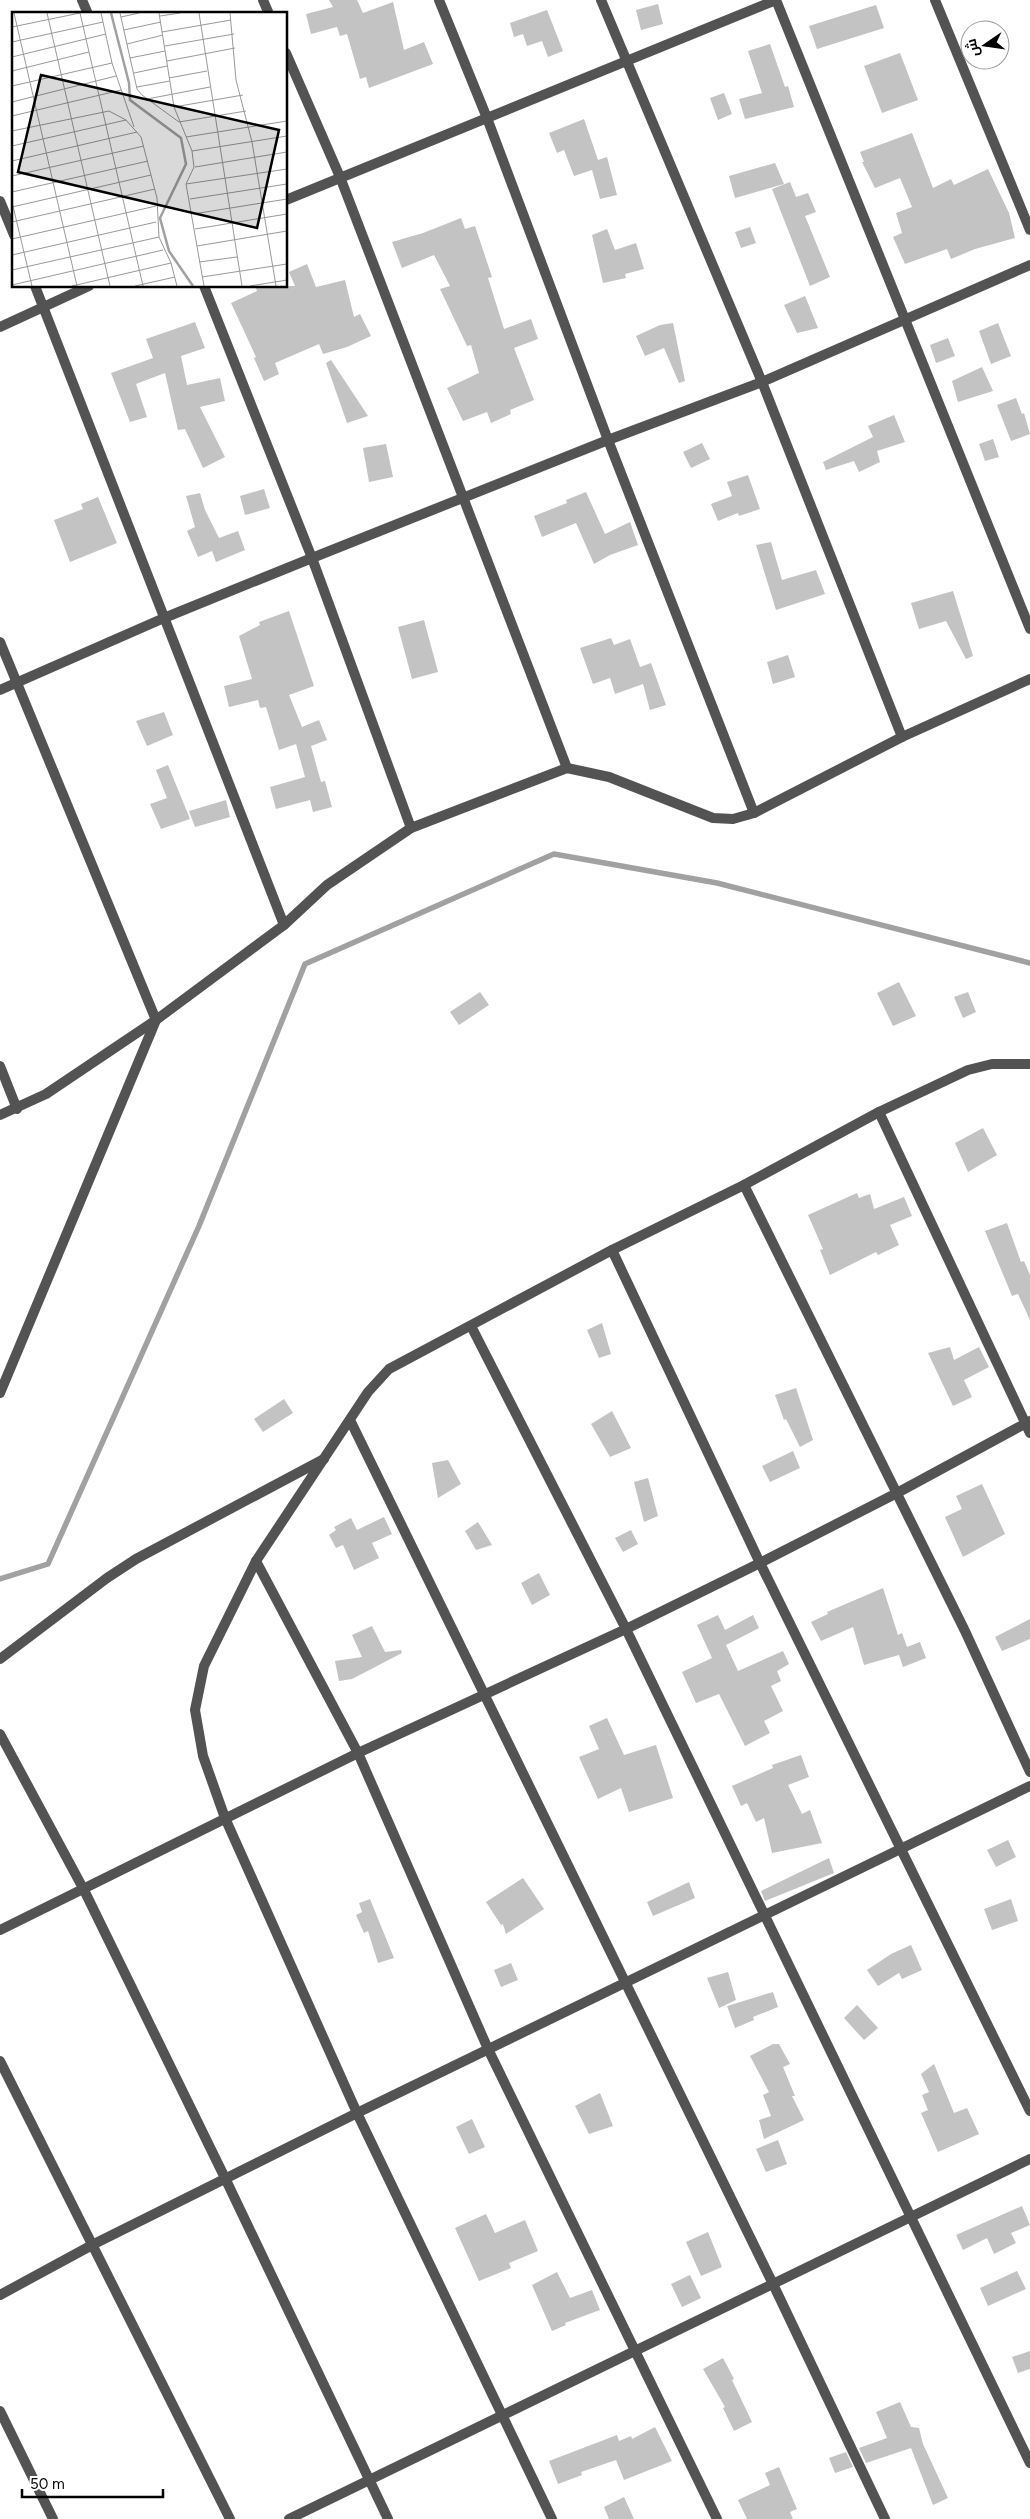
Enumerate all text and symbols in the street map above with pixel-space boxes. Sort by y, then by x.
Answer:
inset map [12,12,288,288]
north arrow [960,20,1010,70]
text: ش [963,37,983,58]
scale bar [22,2466,164,2498]
text: 50 m [30,2475,65,2493]

